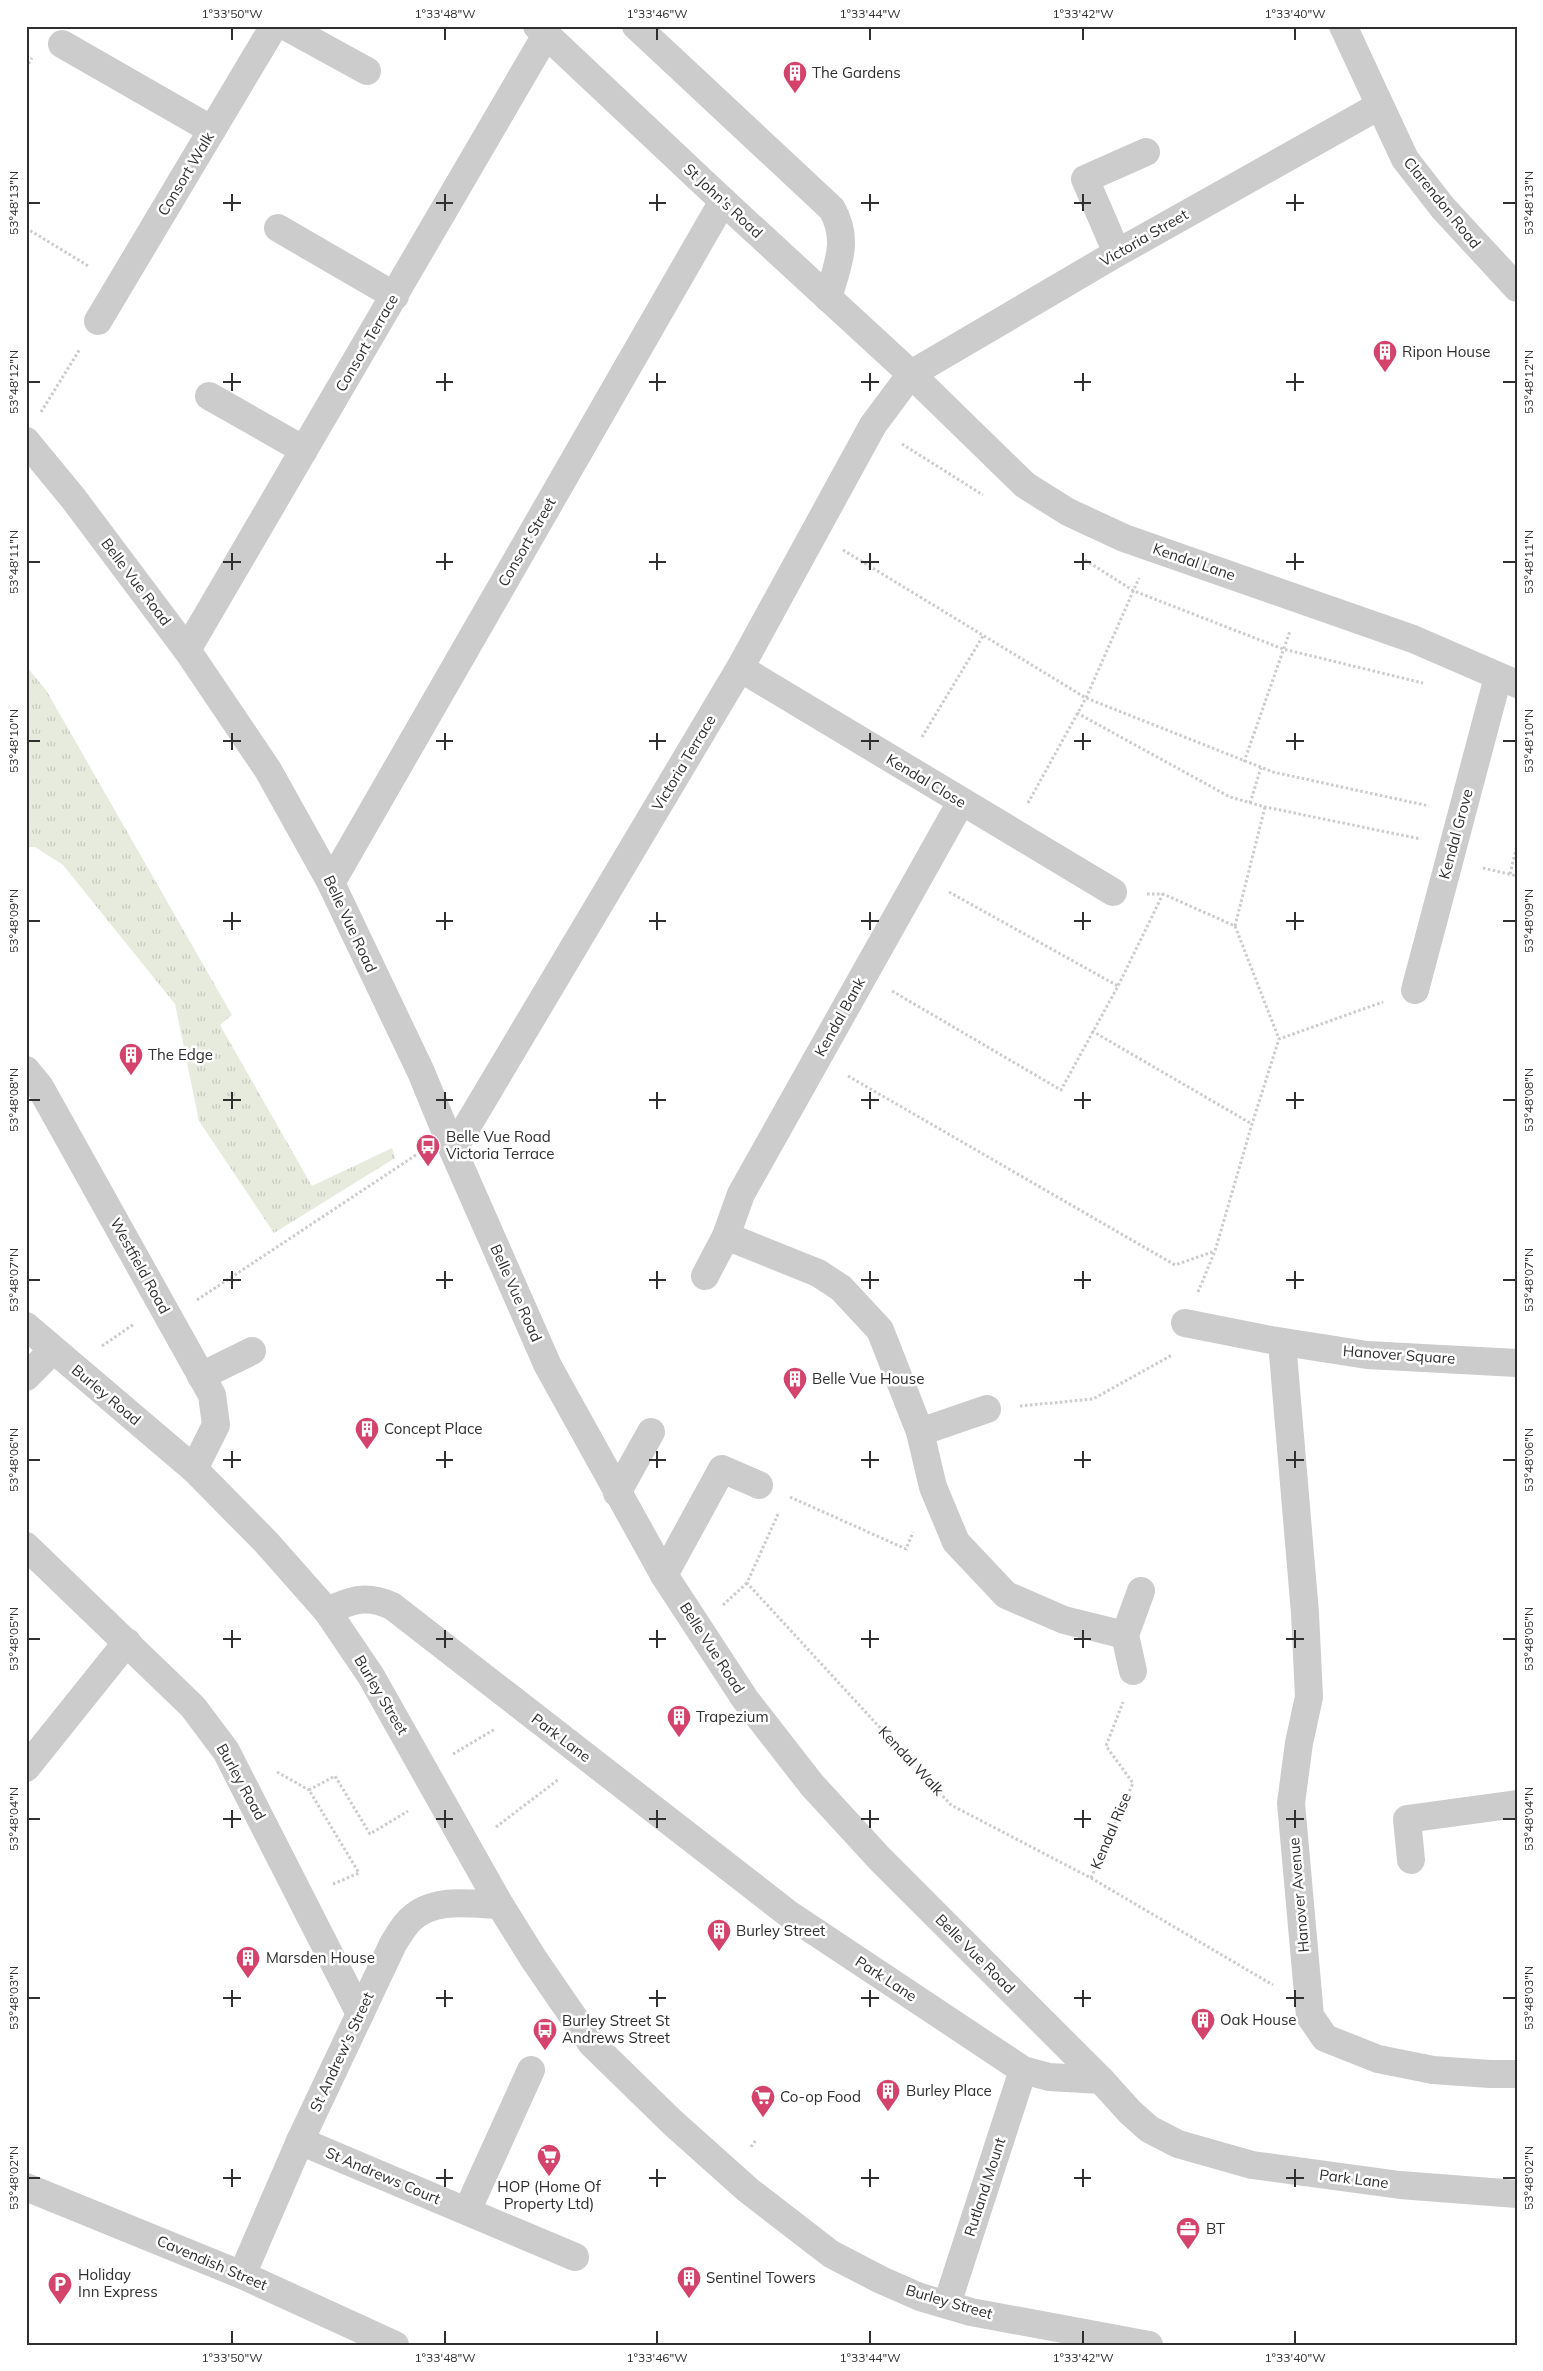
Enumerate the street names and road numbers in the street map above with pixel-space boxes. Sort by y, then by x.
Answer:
street label: Consort Walk [153,128,218,219]
street label: Clarendon Road [1400,153,1485,252]
street label: St John's Road [680,159,767,242]
street label: Victoria Street [1096,205,1191,270]
street label: Consort Terrace [331,291,402,395]
street label: Consort Street [493,494,560,590]
street label: Belle Vue Road [97,534,176,629]
street label: Kendal Lane [1150,539,1238,584]
street label: Victoria Terrace [647,711,720,814]
street label: Kendal Close [883,749,970,812]
street label: Kendal Grove [1434,787,1477,881]
street label: Belle Vue Road [320,872,381,975]
street label: Kendal Bank [810,974,869,1060]
street label: Westfield Road [106,1215,175,1317]
street label: Belle Vue Road [486,1241,546,1345]
street label: Hanover Square [1342,1341,1456,1368]
street label: Burley Road [68,1360,145,1429]
street label: Belle Vue Road [676,1599,749,1697]
street label: Burley Street [350,1652,413,1738]
street label: Park Lane [528,1709,595,1766]
street label: Kendal Walk [874,1722,948,1799]
street label: Burley Road [213,1740,270,1823]
street label: Kendal Rise [1086,1790,1135,1872]
street label: Hanover Avenue [1284,1837,1313,1953]
street label: Belle Vue Road [932,1910,1019,1997]
street label: Park Lane [852,1952,921,2006]
street label: St Andrew's Street [305,1989,378,2115]
street label: Rutland Mount [960,2135,1009,2239]
street label: St Andrews Court [323,2143,444,2208]
street label: Park Lane [1318,2165,1390,2192]
street label: Cavendish Street [154,2231,270,2294]
street label: Burley Street [904,2280,995,2323]

